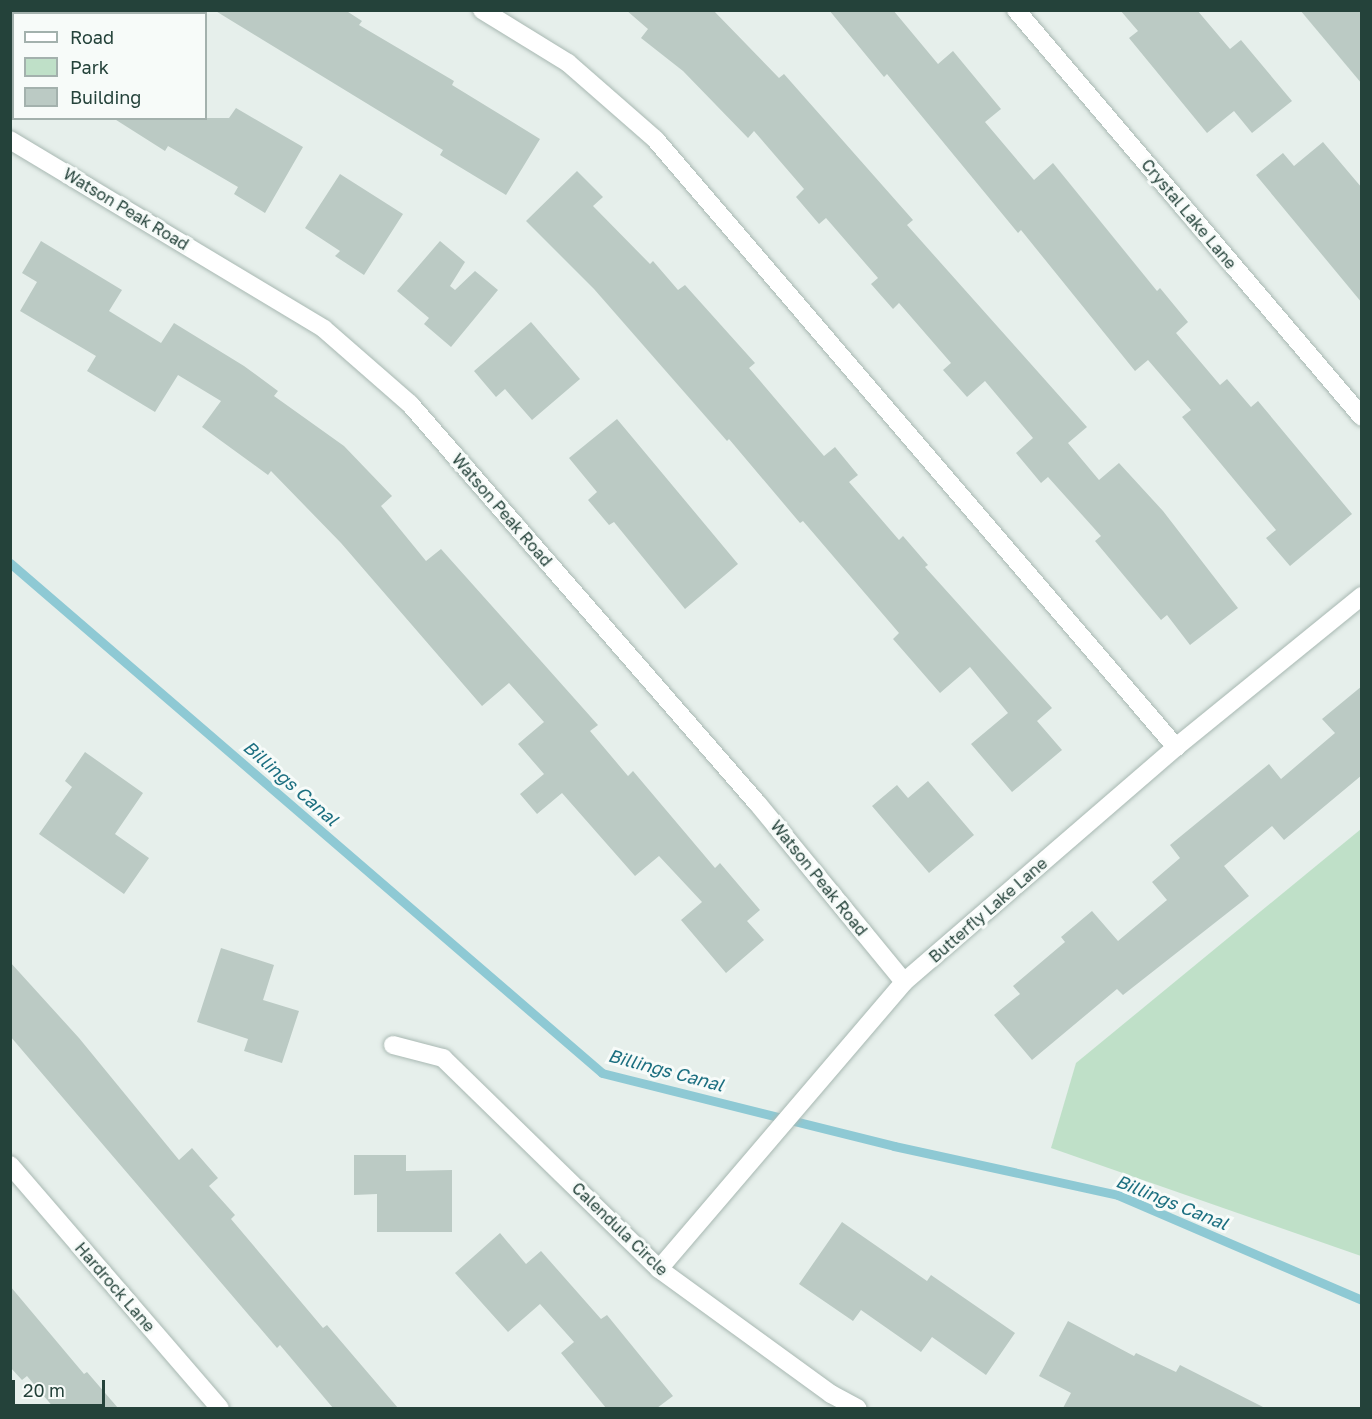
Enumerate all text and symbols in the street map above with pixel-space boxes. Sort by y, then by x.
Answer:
legend [12,12,207,120]
text: Road [70,26,114,48]
text: Park [70,56,109,78]
text: Building [70,86,141,108]
street label: Crystal Lake Lane [1137,155,1241,273]
street label: Watson Peak Road [60,164,192,254]
street label: Watson Peak Road [448,450,556,570]
water label: Billings Canal [239,736,343,830]
street label: Watson Peak Road [767,816,871,940]
street label: Butterfly Lake Lane [925,853,1051,967]
water label: Billings Canal [606,1044,726,1096]
water label: Billings Canal [1113,1170,1231,1234]
street label: Calendula Circle [568,1178,672,1280]
street label: Hardrock Lane [71,1238,159,1336]
scale bar [15,1368,108,1406]
text: 20 m [23,1379,65,1401]

